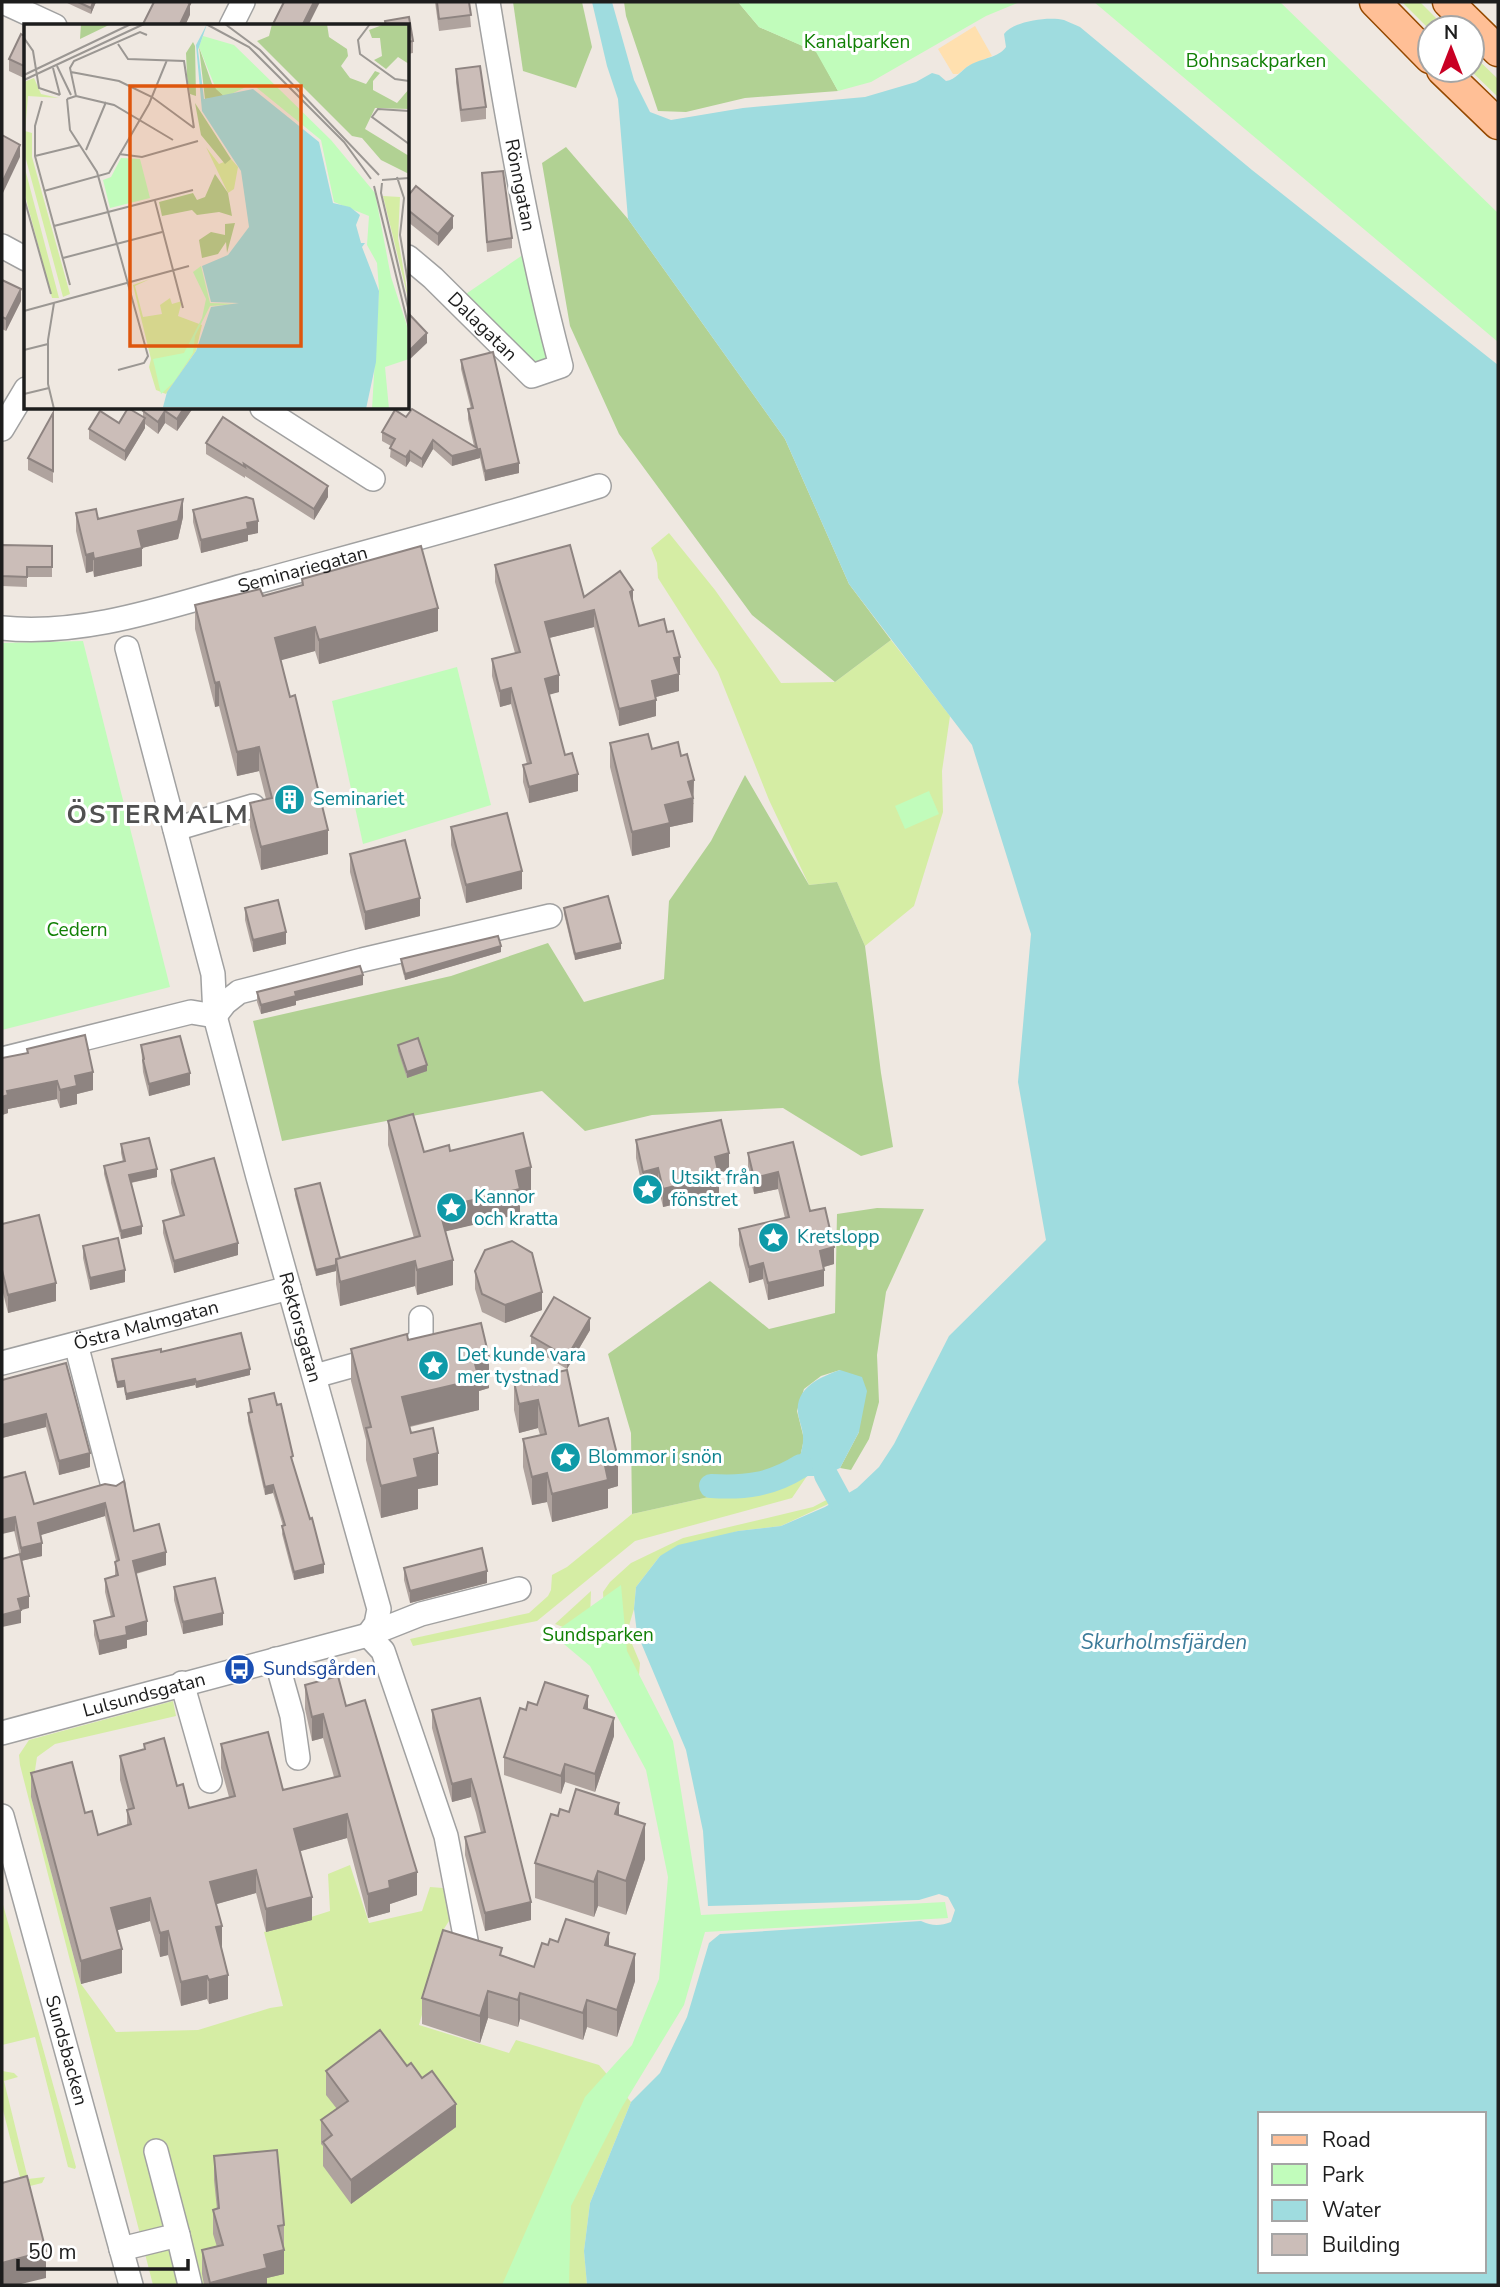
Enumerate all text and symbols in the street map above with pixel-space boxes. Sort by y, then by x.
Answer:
north arrow [1416,14,1486,84]
text: N [1444,20,1458,46]
inset map [24,24,410,410]
park label: Kanalparken [804,29,910,55]
park label: Bohnsackparken [1186,48,1326,74]
street label: Rönngatan [498,137,542,233]
street label: Dalagatan [442,286,523,367]
street label: Seminariegatan [235,540,370,600]
building icon: Seminariet [273,782,307,816]
place label: Seminariet [313,786,405,812]
district label: ÖSTERMALM [66,797,250,832]
park label: Cedern [46,917,108,943]
place label: Utsikt från fönstret [671,1165,760,1213]
place icon: Utsikt från fönstret [631,1172,665,1206]
place label: Kannor och kratta [474,1184,558,1232]
place icon: Kannor och kratta [434,1191,468,1225]
place icon: Kretslopp [757,1220,791,1254]
place label: Kretslopp [797,1224,880,1250]
street label: Rektorsgatan [272,1269,328,1386]
street label: Östra Malmgatan [71,1294,221,1357]
place label: Det kunde vara mer tystnad [457,1342,586,1390]
place icon: Det kunde vara mer tystnad [417,1349,451,1383]
place icon: Blommor i snön [548,1440,582,1474]
place label: Blommor i snön [588,1444,722,1470]
park label: Sundsparken [542,1622,654,1648]
water label: Skurholmsfjärden [1081,1628,1247,1656]
bus stop icon: Sundsgården [223,1652,257,1686]
place label: Sundsgården [263,1656,376,1682]
street label: Lulsundsgatan [80,1666,208,1724]
street label: Sundsbacken [39,1992,94,2108]
legend [1258,2112,1486,2273]
text: Road [1322,2126,1371,2154]
text: Park [1322,2161,1364,2189]
text: Water [1322,2196,1381,2224]
scale bar [18,2228,187,2272]
text: Building [1322,2231,1400,2259]
text: 50 m [28,2238,77,2266]

